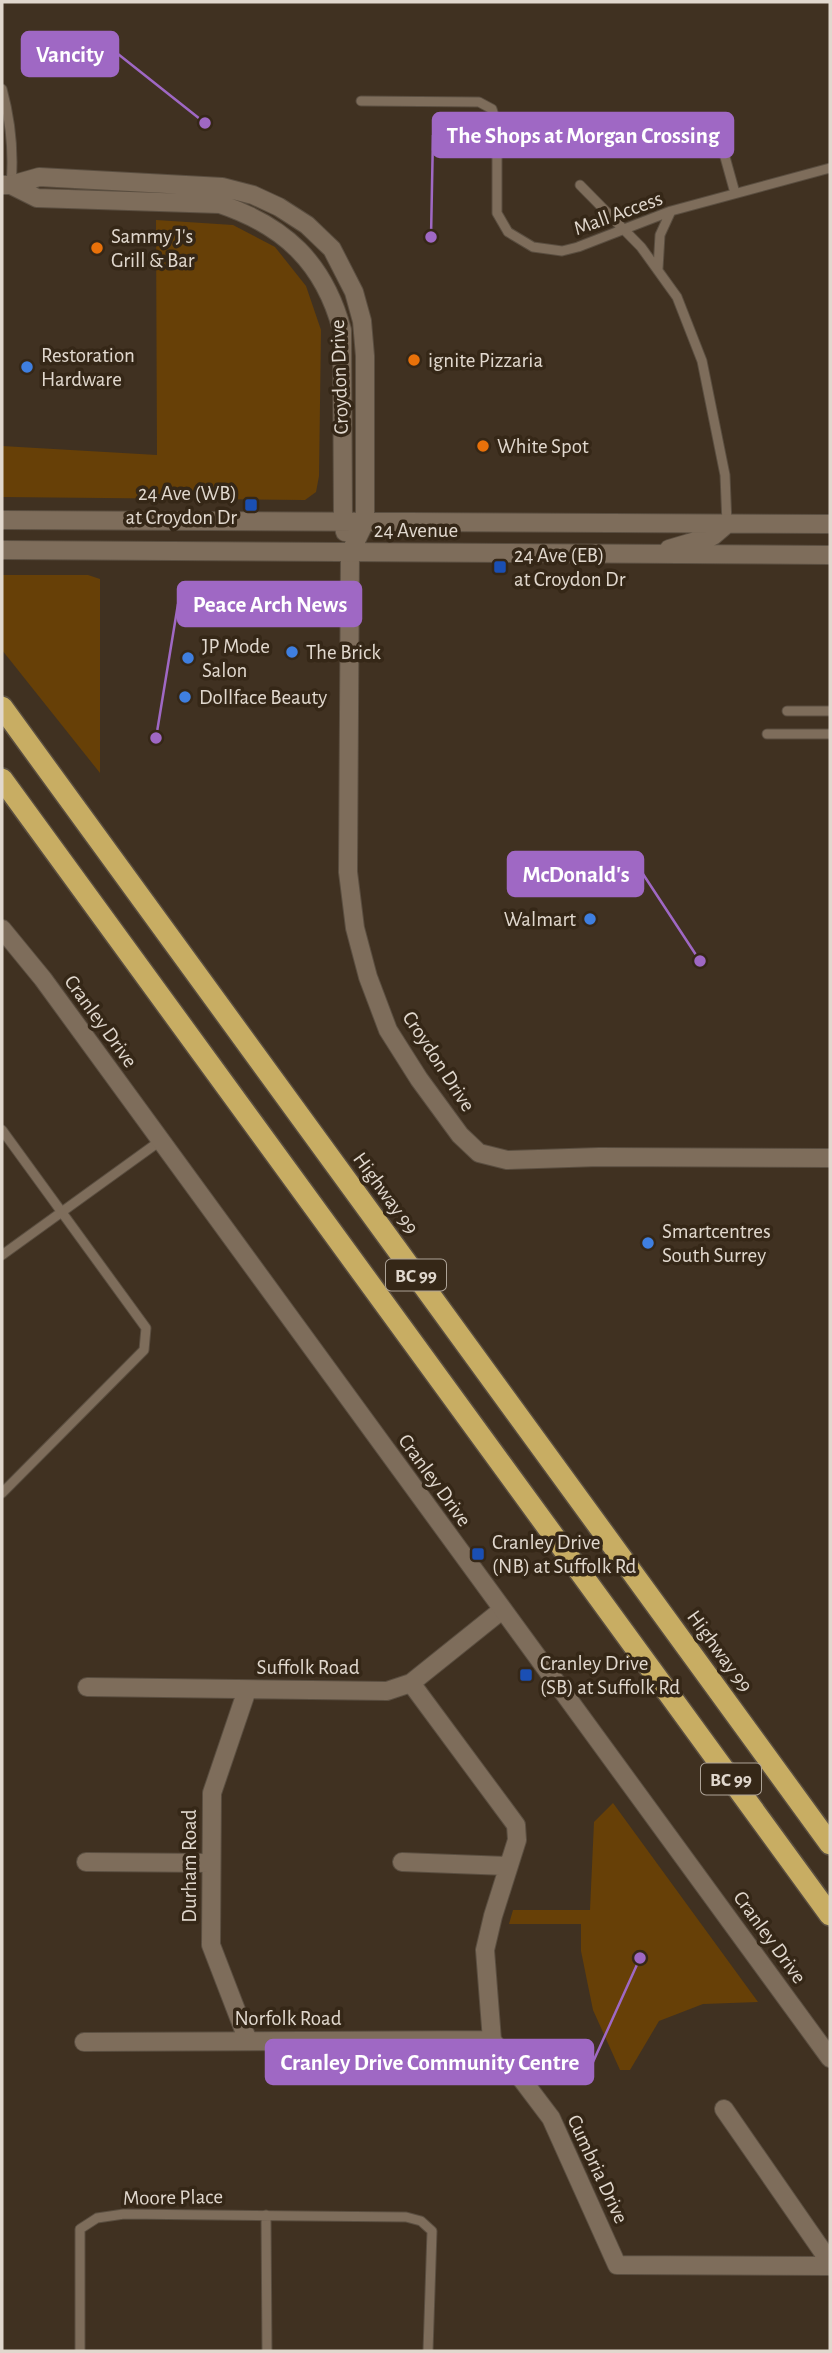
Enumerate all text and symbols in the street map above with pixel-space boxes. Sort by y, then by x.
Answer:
callout: Vancity [22,32,118,76]
text: Vancity [36,44,105,67]
callout: The Shops at Morgan Crossing [433,113,733,157]
text: The Shops at Morgan Crossing [447,125,720,148]
street label: Mall Access [571,188,665,239]
place label: Sammy J's Grill & Bar [111,226,195,271]
marker: Sammy J's Grill & Bar [89,240,105,256]
street label: Croydon Drive [327,319,352,435]
place label: Restoration Hardware [41,345,135,390]
place label: ignite Pizzaria [428,350,543,371]
marker: ignite Pizzaria [406,352,422,368]
marker: Restoration Hardware [19,359,35,375]
place label: White Spot [497,436,589,457]
marker: White Spot [475,438,491,454]
place label: 24 Ave (WB) at Croydon Dr [126,483,237,528]
marker: 24 Ave (WB) at Croydon Dr [243,497,259,513]
street label: 24 Avenue [374,520,458,541]
place label: 24 Ave (EB) at Croydon Dr [514,545,626,590]
marker: 24 Ave (EB) at Croydon Dr [492,559,508,575]
callout: Peace Arch News [178,582,361,626]
text: Peace Arch News [193,594,347,617]
place label: JP Mode Salon [202,636,270,681]
place label: The Brick [306,642,381,663]
marker: The Brick [284,644,300,660]
marker: JP Mode Salon [180,650,196,666]
place label: Dollface Beauty [199,687,327,708]
marker: Dollface Beauty [177,689,193,705]
callout: McDonald's [508,852,643,896]
text: McDonald's [522,864,630,887]
place label: Walmart [504,909,576,930]
marker: Walmart [582,911,598,927]
street label: Cranley Drive [60,971,141,1071]
street label: Croydon Drive [398,1007,479,1115]
street label: Highway 99 [349,1148,422,1238]
place label: Smartcentres South Surrey [662,1221,771,1266]
marker: Smartcentres South Surrey [640,1235,656,1251]
road number: BC 99 [386,1260,446,1290]
street label: Cranley Drive [394,1430,475,1530]
place label: Cranley Drive (NB) at Suffolk Rd [492,1532,637,1577]
marker: Cranley Drive (NB) at Suffolk Rd [470,1546,486,1562]
street label: Highway 99 [683,1606,756,1696]
place label: Cranley Drive (SB) at Suffolk Rd [540,1653,680,1698]
street label: Suffolk Road [256,1657,360,1678]
marker: Cranley Drive (SB) at Suffolk Rd [518,1667,534,1683]
road number: BC 99 [701,1764,761,1794]
street label: Durham Road [179,1809,200,1923]
street label: Cranley Drive [729,1887,810,1987]
street label: Norfolk Road [234,2008,342,2029]
callout: Cranley Drive Community Centre [266,2040,593,2084]
text: Cranley Drive Community Centre [281,2052,580,2075]
street label: Cumbria Drive [563,2112,632,2227]
street label: Moore Place [123,2186,223,2209]

